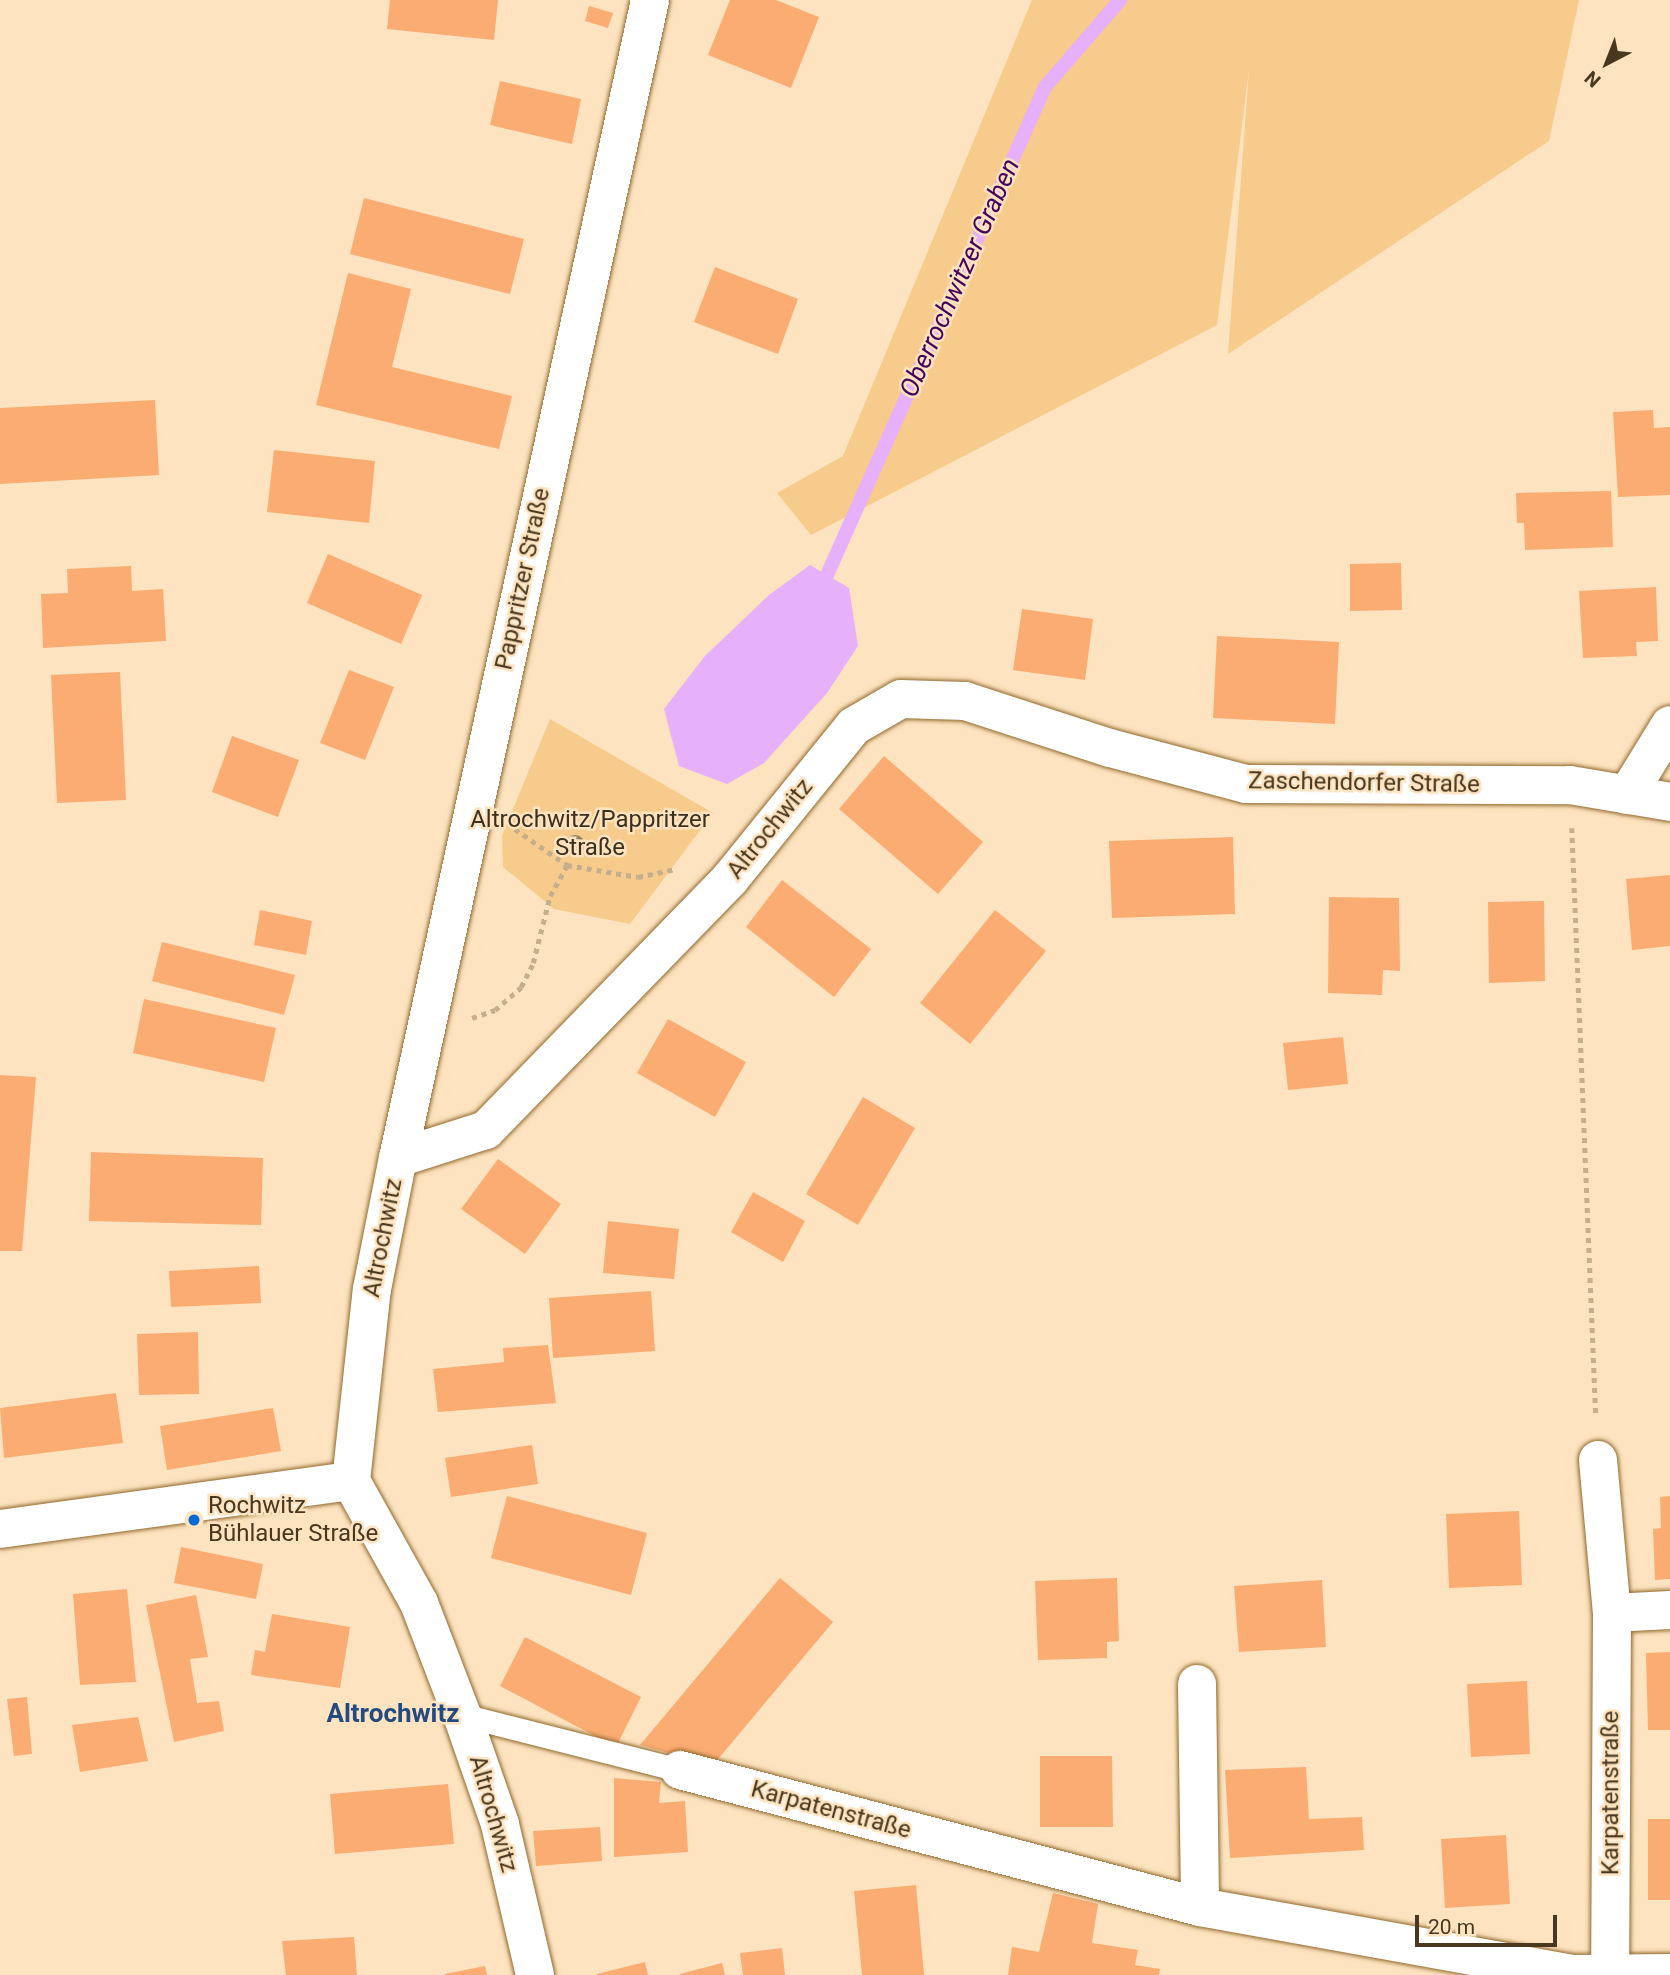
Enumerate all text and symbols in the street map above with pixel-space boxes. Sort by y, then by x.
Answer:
north arrow [1572,28,1642,98]
text: N [1580,66,1605,92]
water label: Oberrochwitzer Graben [893,154,1027,402]
street label: Pappritzer Straße [490,485,556,673]
street label: Zaschendorfer Straße [1248,767,1480,799]
street label: Altrochwitz [721,773,819,885]
park label: Altrochwitz/Pappritzer Straße [470,806,710,862]
street label: Altrochwitz [357,1176,409,1300]
place label: Rochwitz Bühlauer Straße [208,1492,378,1548]
marker: Rochwitz Bühlauer Straße [186,1512,202,1528]
district label: Altrochwitz [326,1698,460,1730]
street label: Karpatenstraße [1597,1711,1625,1875]
street label: Altrochwitz [463,1752,523,1876]
street label: Karpatenstraße [748,1775,914,1845]
scale bar [1418,1902,1560,1946]
text: 20 m [1428,1915,1475,1939]

